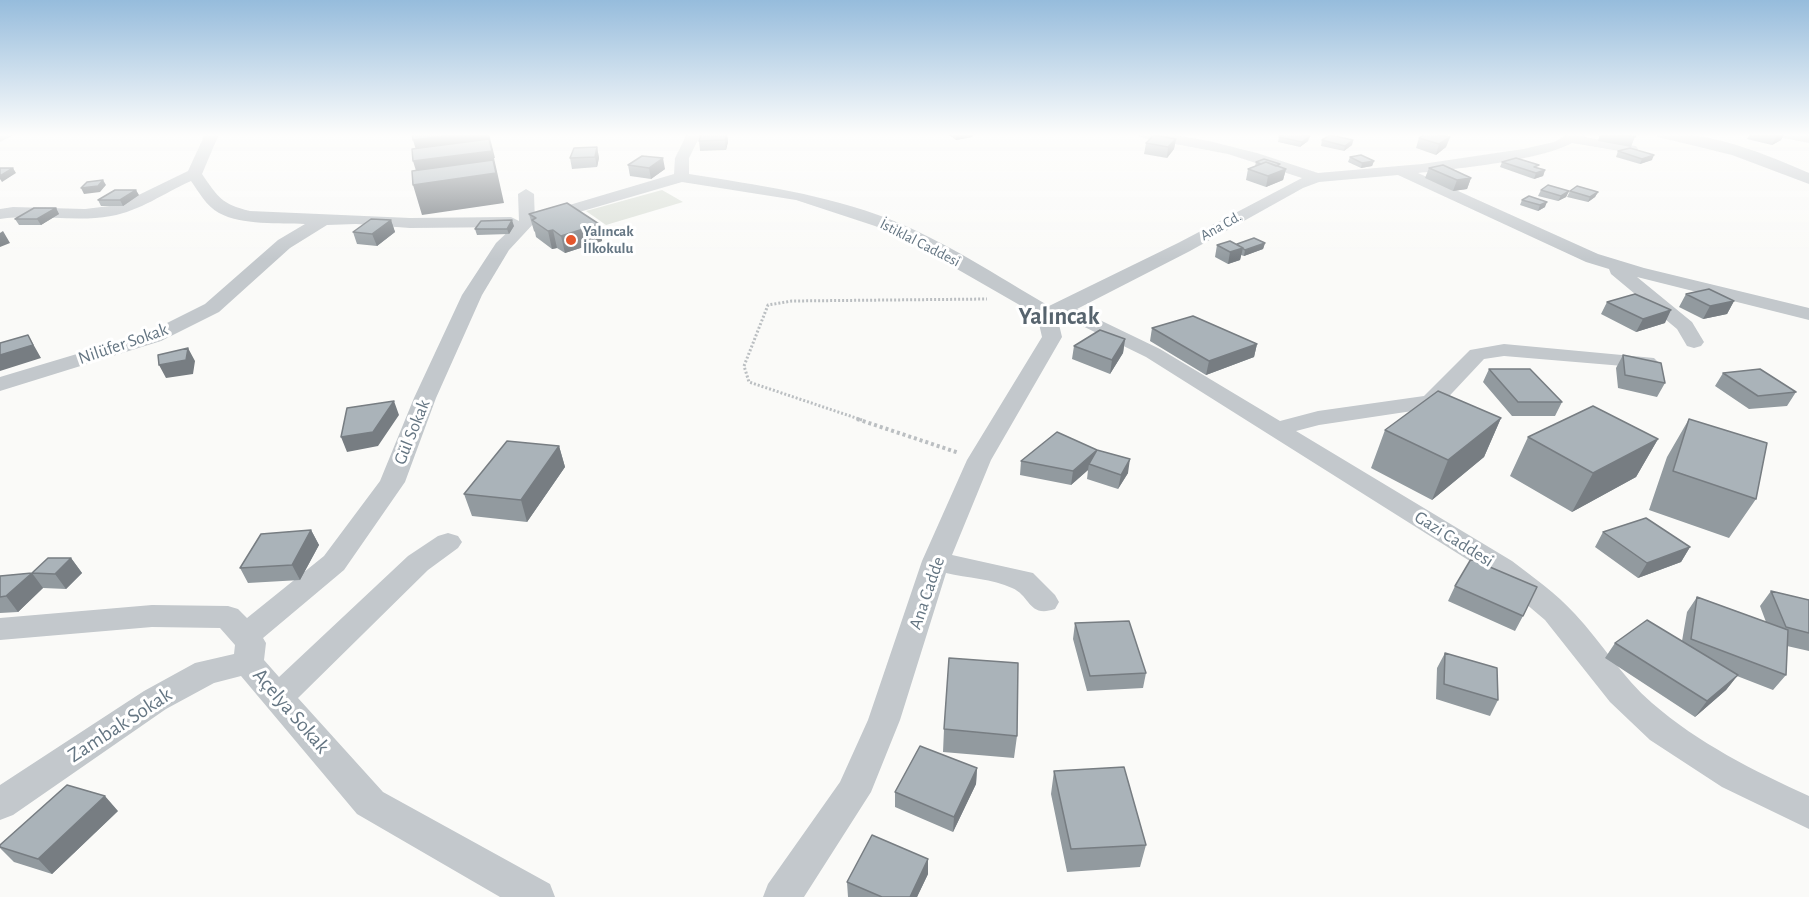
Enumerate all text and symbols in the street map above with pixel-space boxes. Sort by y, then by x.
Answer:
street label: Ana Cd. [1197,207,1245,245]
street label: İstiklal Caddesi [877,215,963,271]
place label: Yalıncak İlkokulu [583,222,634,257]
marker: Yalıncak İlkokulu [564,233,578,247]
district label: Yalıncak [1018,303,1100,331]
street label: Nilüfer Sokak [75,319,171,369]
street label: Gül Sokak [389,396,435,468]
street label: Gazi Caddesi [1410,506,1498,572]
street label: Ana Cadde [905,554,949,632]
street label: Açelya Sokak [247,663,335,759]
street label: Zambak Sokak [63,682,177,768]

